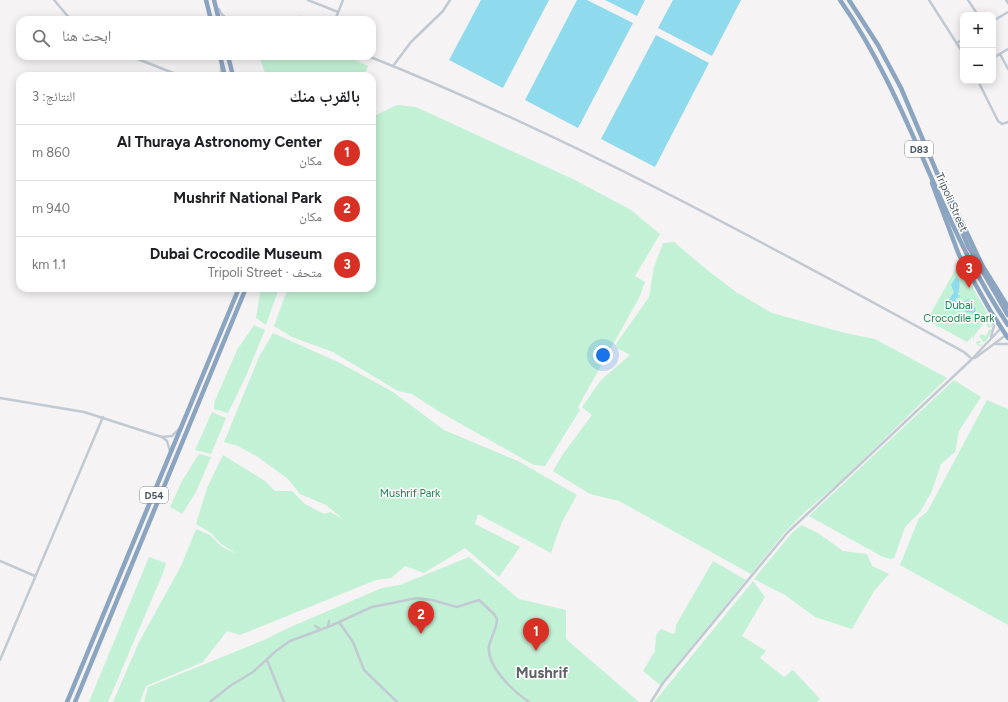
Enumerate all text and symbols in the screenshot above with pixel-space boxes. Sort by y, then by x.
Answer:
map controls [960,12,996,84]
button: + [960,12,996,48]
search box [16,16,376,60]
icon: search [30,27,52,49]
text: ابحث هنا [62,27,111,45]
button: − [960,48,996,84]
text: بالقرب منك [290,86,360,106]
text: النتائج: 3 [32,89,75,104]
text: Al Thuraya Astronomy Center [117,133,322,151]
road number: D83 [905,141,933,157]
text: 860 m [32,145,70,160]
text: 1 [344,145,350,160]
text: مكان [299,153,322,168]
street label: Tripoli Street [933,171,970,234]
text: Mushrif National Park [173,189,322,207]
text: 940 m [32,201,70,216]
text: 2 [343,201,351,216]
text: مكان [299,209,322,224]
text: Dubai Crocodile Museum [150,245,322,263]
pin: 3 [956,255,982,288]
text: 1.1 km [32,257,66,272]
text: 3 [343,257,351,272]
text: متحف · Tripoli Street [208,265,322,280]
park label: Dubai Crocodile Park [923,299,995,325]
your location [593,345,613,365]
road number: D54 [140,487,168,503]
park label: Mushrif Park [380,487,441,500]
pin: 2 [408,601,434,634]
pin: 1 [523,618,549,651]
district label: Mushrif [516,664,568,682]

